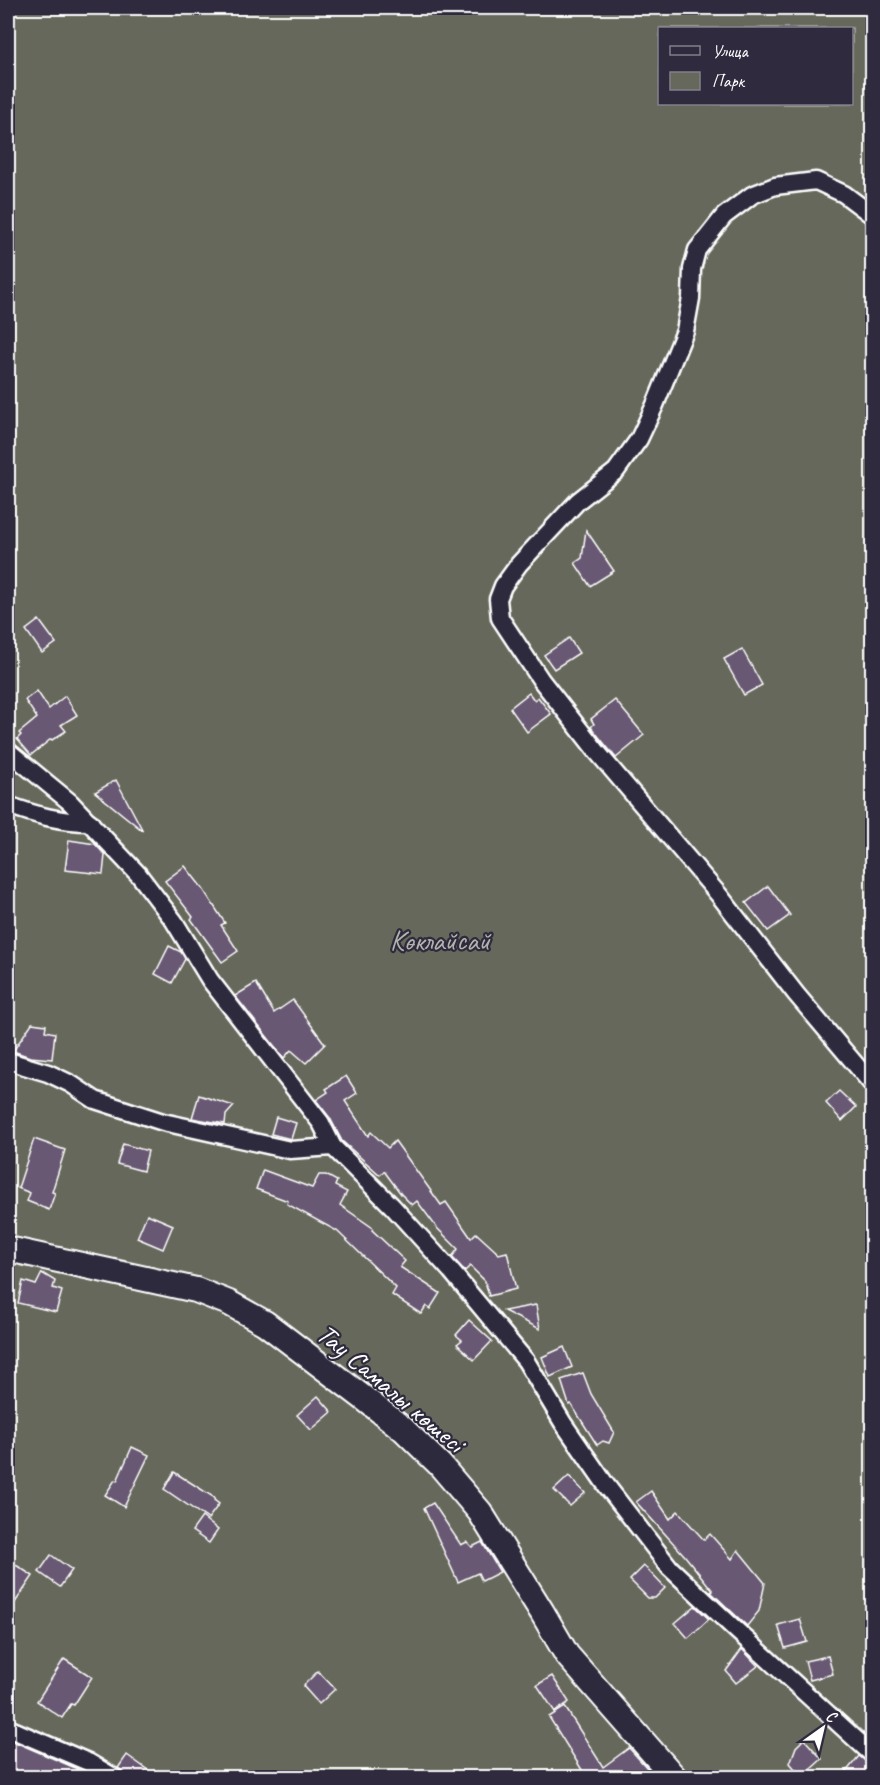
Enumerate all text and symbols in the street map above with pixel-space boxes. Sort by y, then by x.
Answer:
legend [658,27,853,105]
text: Улица [712,40,749,62]
text: Парк [712,70,746,92]
park label: Көклайсай [390,923,491,958]
street label: Тау Самалы көшесі [310,1316,475,1462]
north arrow [793,1698,853,1758]
text: С [822,1706,841,1728]

